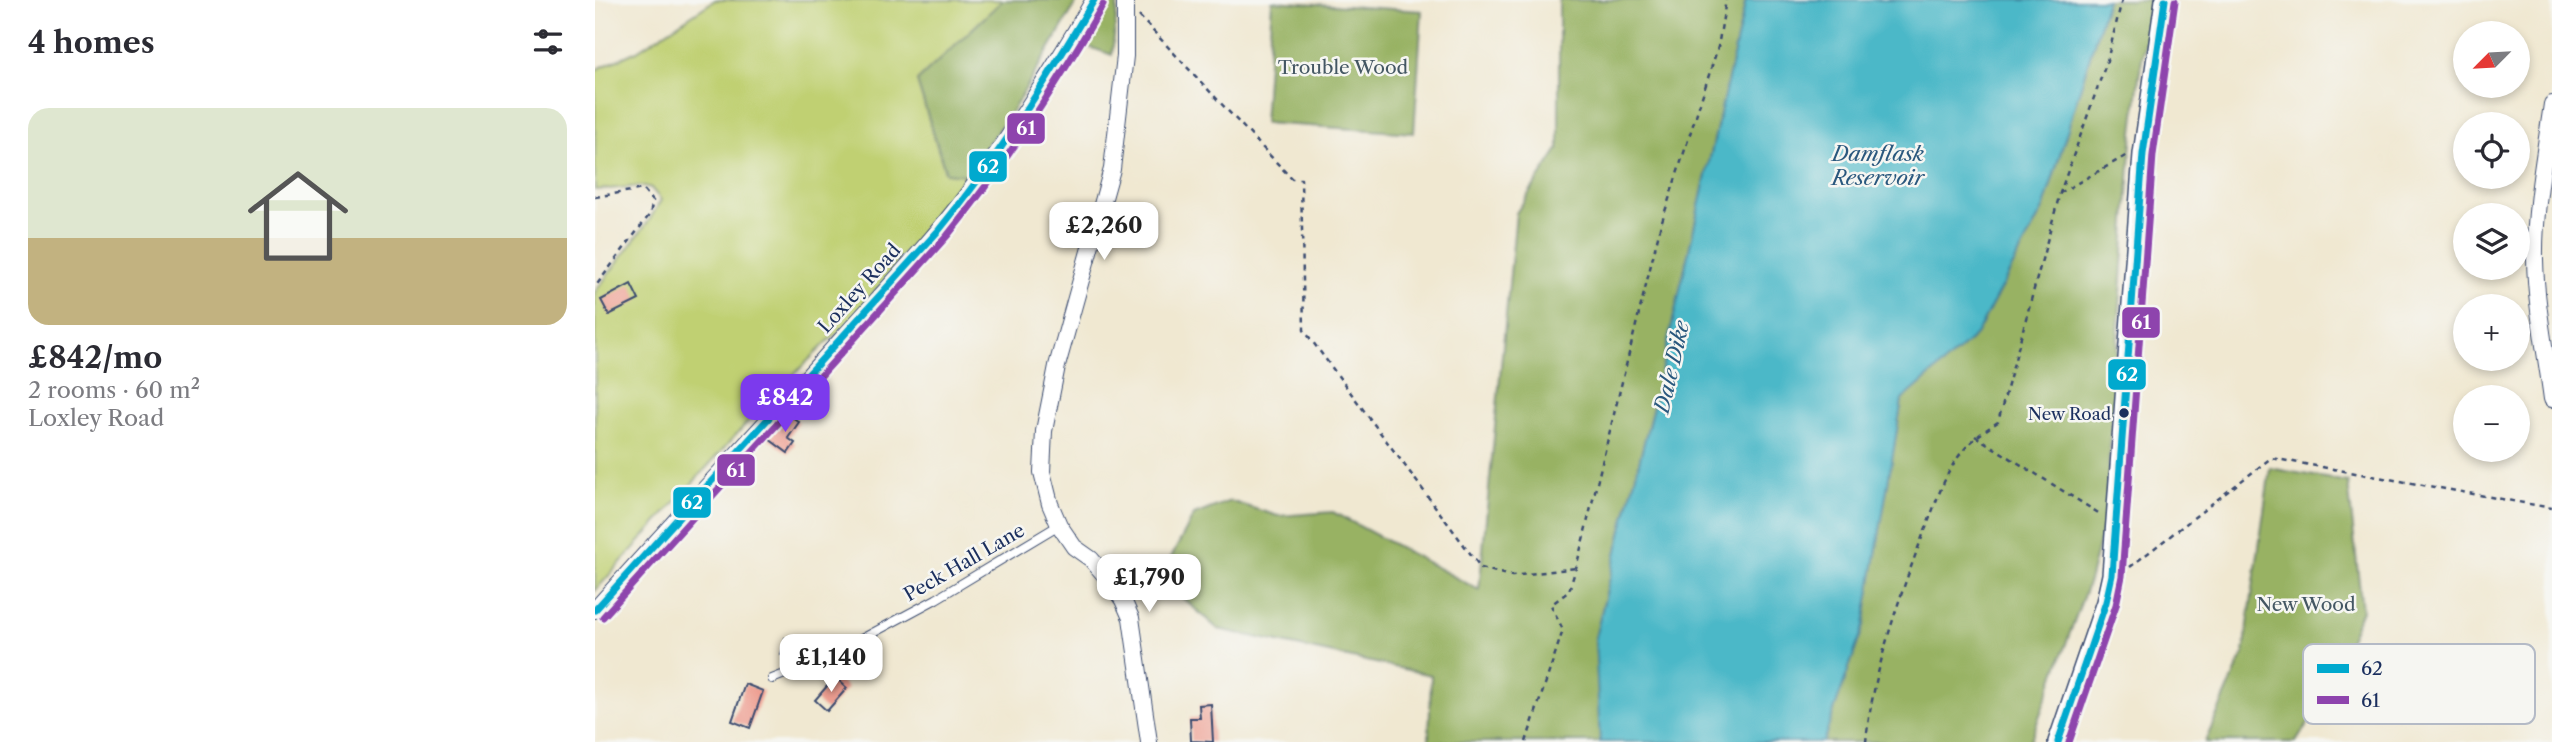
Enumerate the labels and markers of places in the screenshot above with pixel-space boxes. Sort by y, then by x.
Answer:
pin: £2,260 [1047,202,1161,262]
pin: £842 [744,374,826,434]
place label: New Road [2028,404,2111,424]
marker: New Road [2117,406,2131,420]
pin: £1,790 [1092,554,1206,614]
pin: £1,140 [774,634,888,694]

